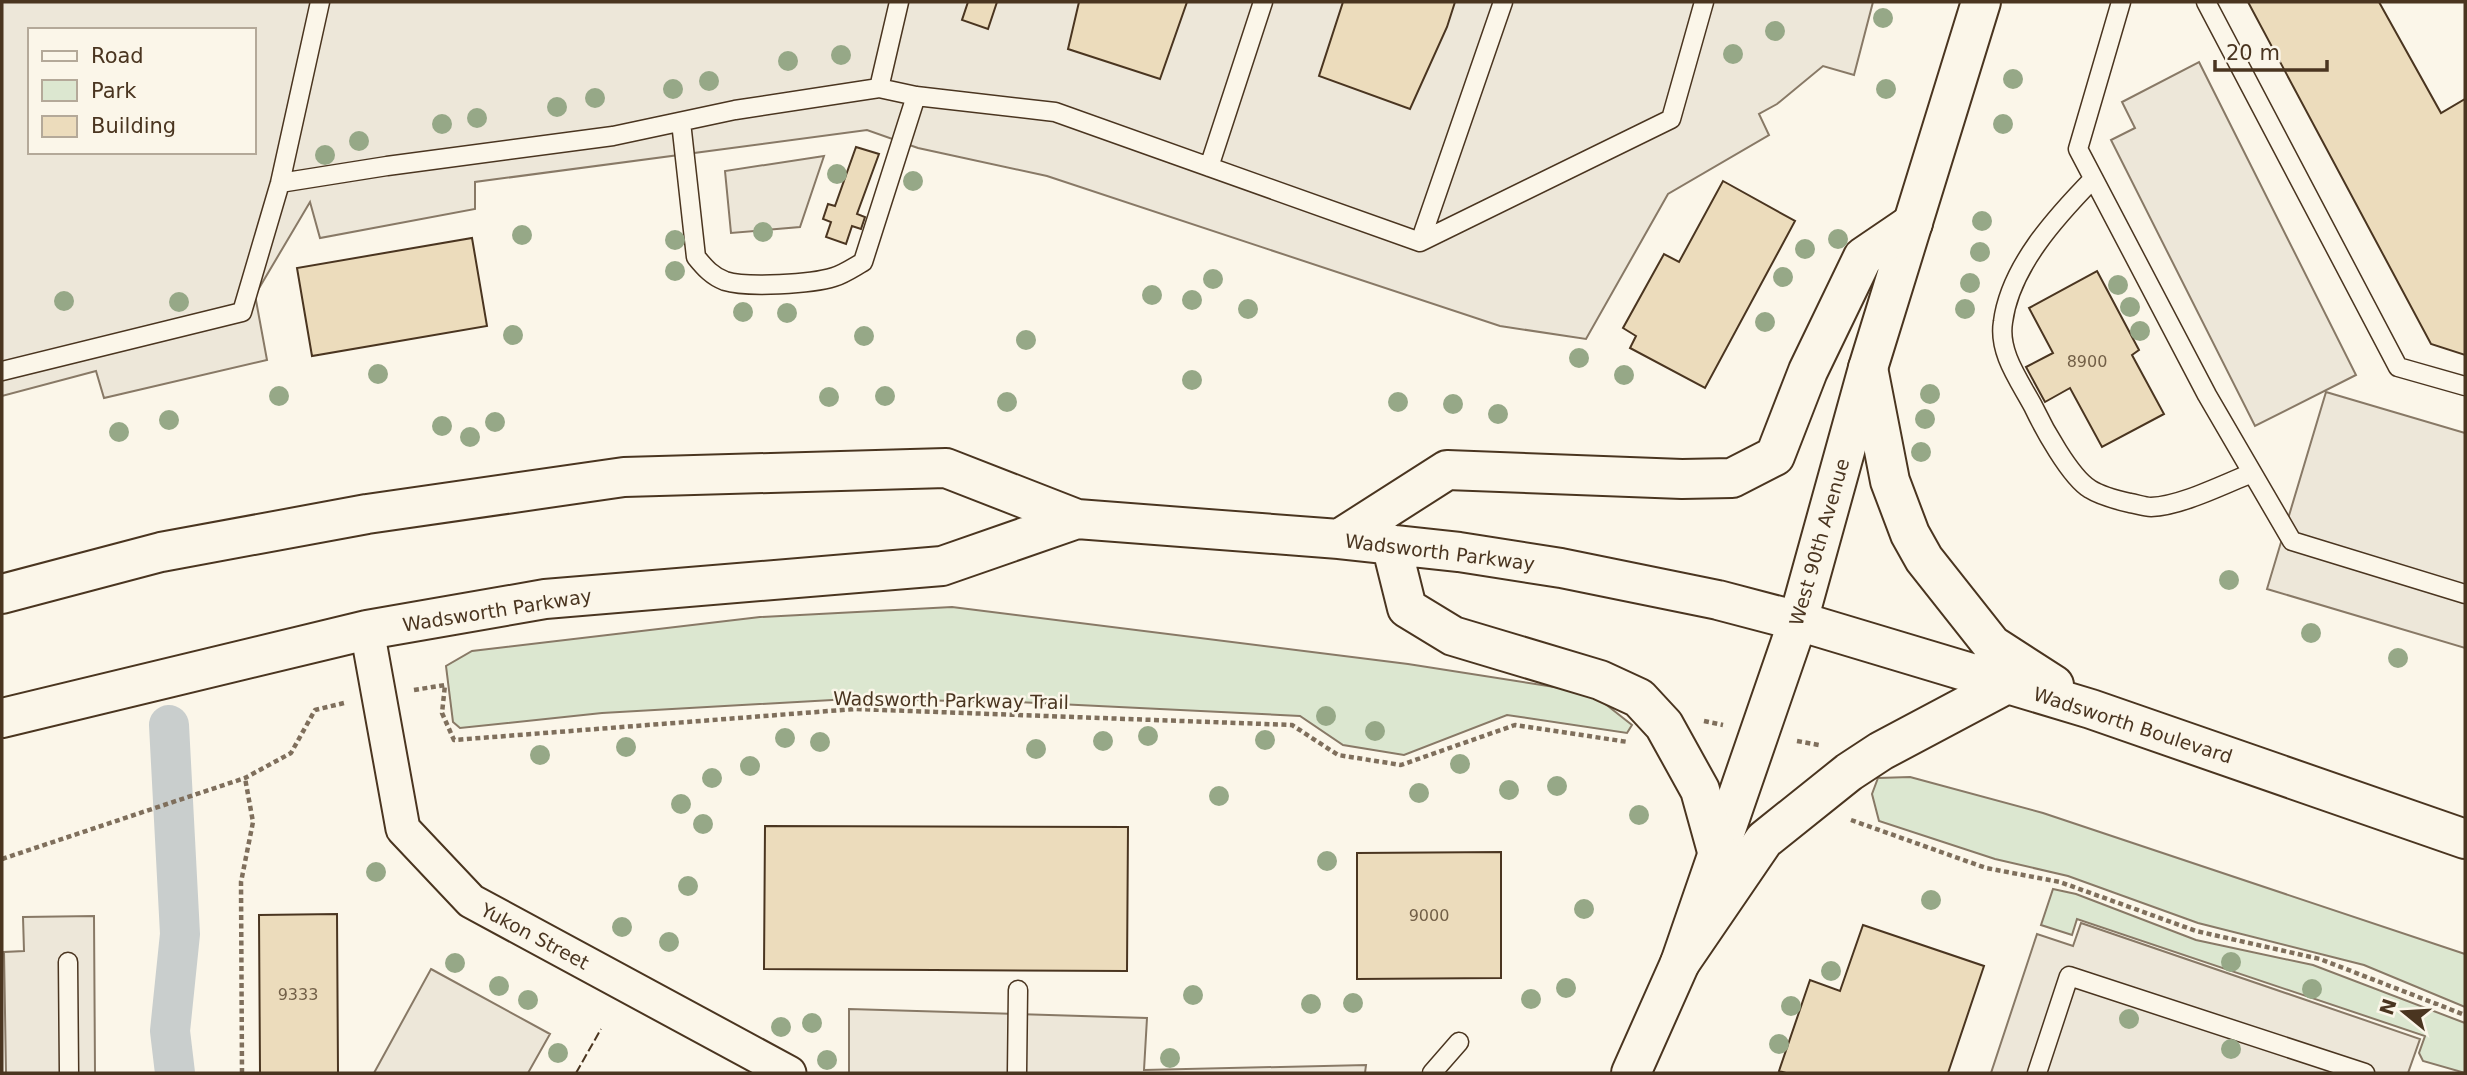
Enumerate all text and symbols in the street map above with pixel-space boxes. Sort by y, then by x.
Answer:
legend [28,28,256,154]
scale bar [2215,28,2327,72]
text: 20 m [2226,41,2280,65]
text: Road [91,44,144,68]
text: Park [91,79,137,103]
text: Building [91,114,176,138]
house number: 8900 [2067,352,2107,371]
street label: West 90th Avenue [1785,456,1853,628]
street label: Wadsworth Parkway [1344,529,1536,575]
street label: Wadsworth Parkway [401,584,593,636]
street label: Wadsworth Boulevard [2031,682,2235,768]
street label: Wadsworth Parkway Trail [833,687,1069,713]
street label: Yukon Street [476,898,593,974]
house number: 9000 [1409,906,1449,925]
north arrow [2369,977,2439,1047]
house number: 9333 [278,985,318,1004]
text: N [2375,996,2401,1018]

